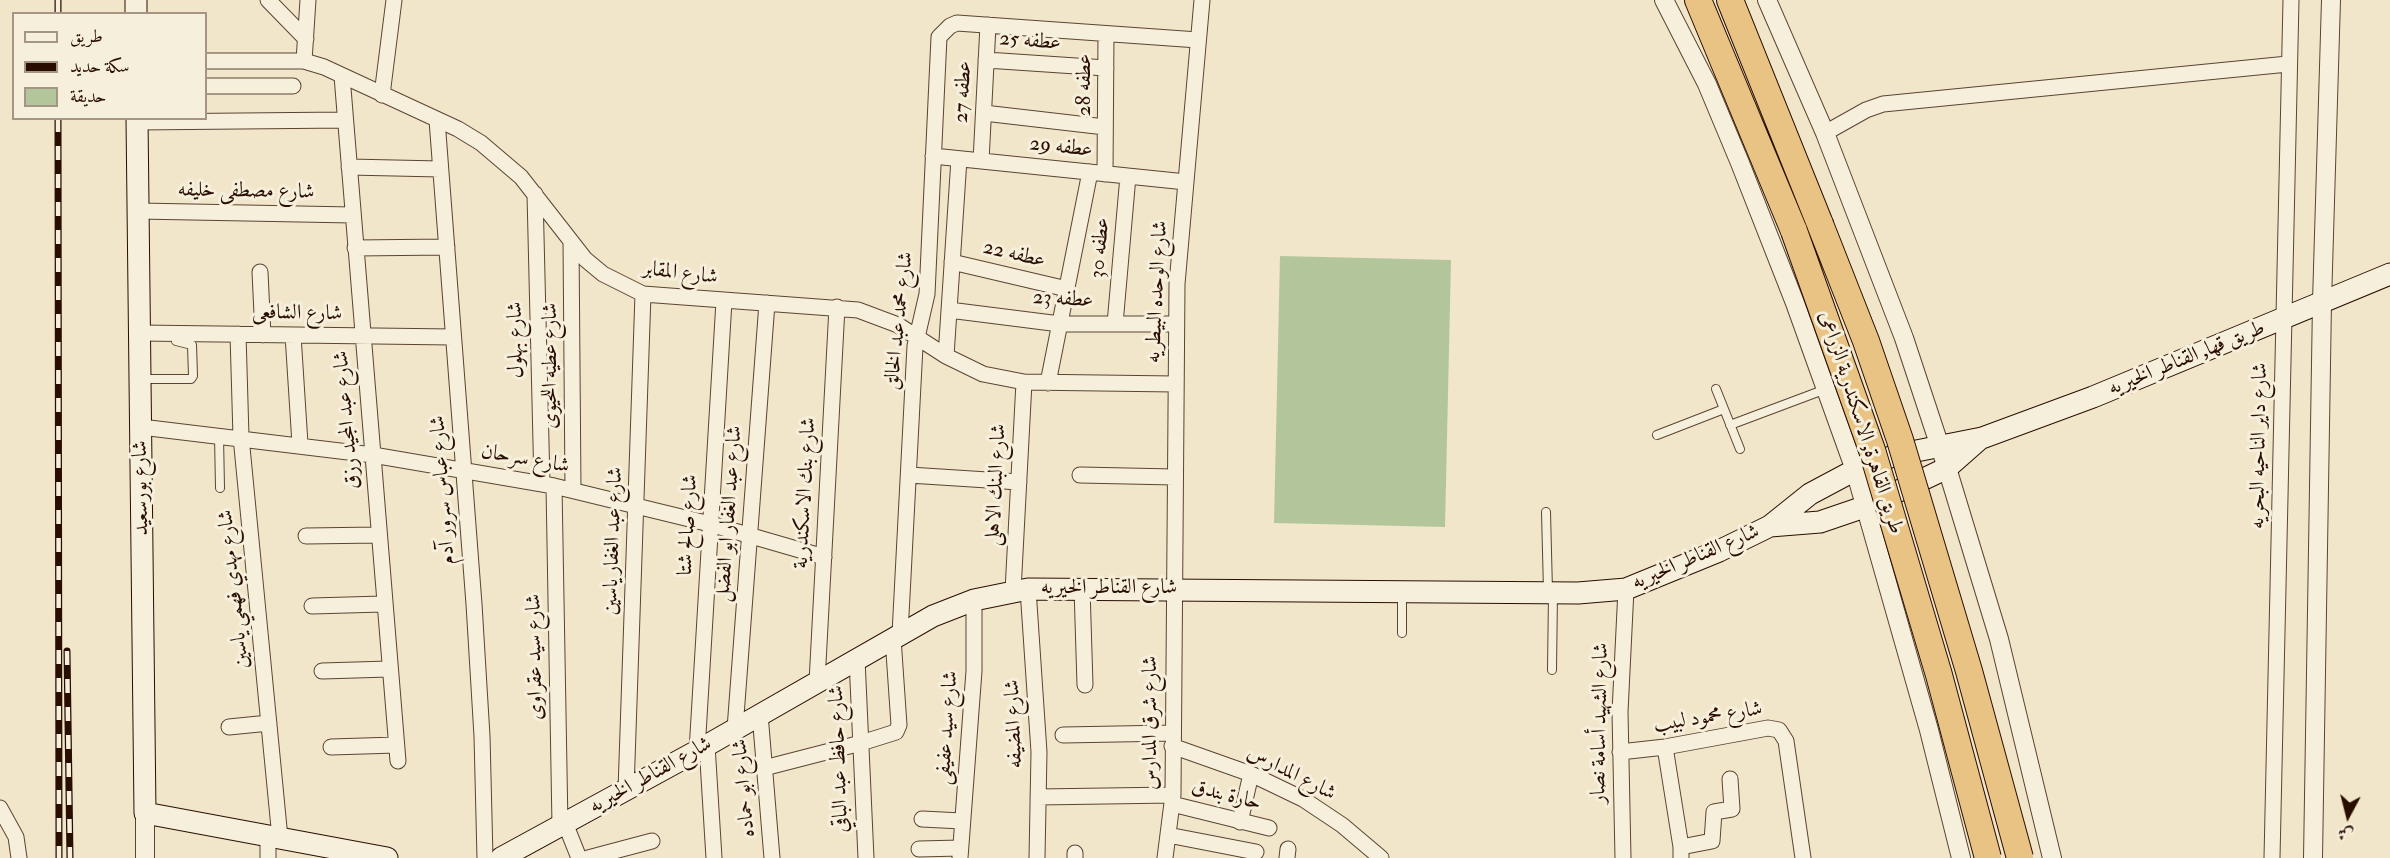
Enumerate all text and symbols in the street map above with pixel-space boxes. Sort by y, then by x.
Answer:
legend [12,12,207,120]
text: طريق [70,25,103,48]
street label: عطفه 25 [998,27,1062,57]
street label: عطفه 28 [1072,54,1098,116]
text: سكة حديد [70,55,130,78]
street label: عطفه 27 [950,60,978,124]
text: حديقة [70,85,106,108]
street label: عطفه 29 [1028,132,1094,164]
street label: شارع مصطفى خليفه [177,178,315,206]
street label: عطفه 30 [1086,217,1116,279]
street label: شارع الوحده البيطريه [1142,220,1174,364]
street label: عطفه 22 [980,236,1048,274]
street label: شارع محمد عبد الخالق [880,251,920,391]
street label: شارع المقابر [641,257,719,291]
street label: عطفه 23 [1032,286,1094,314]
street label: شارع الشافعى [252,301,342,327]
street label: شارع بهلول [504,301,530,379]
street label: شارع عطيه اللحيوى [538,303,564,429]
street label: طريق القاهرة, الاسكندرية الزراعى [1812,308,1908,538]
street label: طريق قها, القناطر الخيريه [2105,316,2269,402]
street label: شارع عبد المجيد رزق [329,350,367,490]
street label: شارع داير الناحيه البحريه [2246,363,2274,529]
street label: شارع عباس سرور آدم [426,414,462,566]
street label: شارع بنك الاسكندرية [789,417,823,569]
street label: شارع البنك الاهلى [981,423,1013,547]
street label: شارع عبد الغفار ابو الفضل [711,425,749,603]
street label: شارع بورسعيد [129,440,155,536]
street label: شارع سرحان [479,440,571,480]
street label: شارع عبد الغفار ياسين [599,466,629,616]
street label: شارع صالح شتا [674,474,704,576]
street label: شارع مهدي فهمي ياسين [214,508,256,670]
street label: شارع القناطر الخيريه [1628,520,1764,596]
street label: شارع القناطر الخيريه [1041,575,1177,601]
street label: شارع سيد عقراوى [522,594,550,720]
street label: شارع الشهيد أسامة نصار [1587,642,1615,804]
street label: شارع شرق المدارس [1138,656,1164,790]
street label: شارع سيد عفيفى [931,670,965,786]
street label: شارع المضيفه [1001,679,1029,769]
street label: شارع حافظ عبد الباقي [825,685,855,833]
street label: شارع محمود لبيب [1652,697,1764,739]
street label: شارع القناطر الخيريه [585,732,717,820]
street label: شارع ابو حماده [728,738,762,838]
street label: شارع المدارس [1242,741,1340,807]
street label: حارة بندق [1188,775,1264,817]
north arrow [2318,786,2378,846]
text: ش [2337,823,2355,845]

